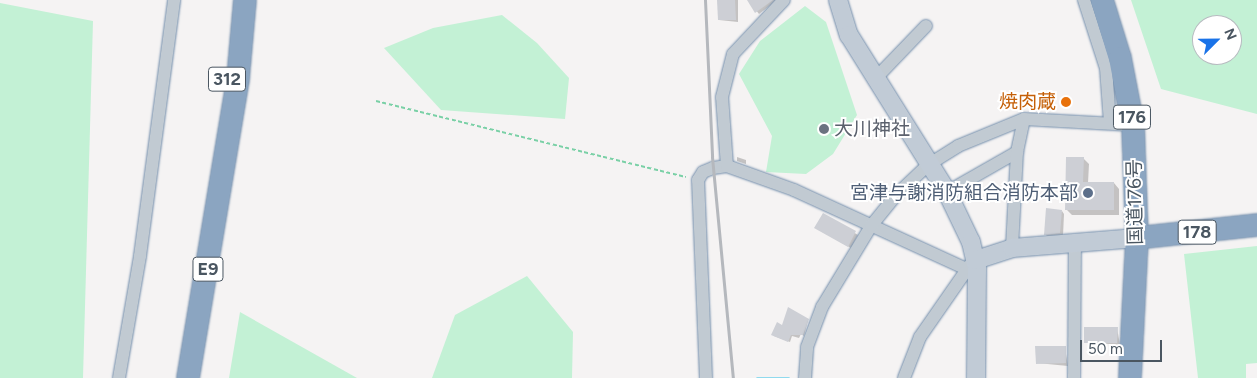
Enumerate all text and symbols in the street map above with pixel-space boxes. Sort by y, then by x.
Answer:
north arrow [1192,15,1242,65]
text: N [1220,26,1240,43]
road number: 312 [207,64,247,95]
place label: 焼肉蔵 [999,91,1056,113]
marker: 焼肉蔵 [1060,96,1072,108]
road number: 176 [1112,101,1152,132]
place label: 大川神社 [834,118,910,140]
marker: 大川神社 [818,123,830,135]
street label: 国道176号 [1123,159,1147,245]
place label: 宮津与謝消防組合消防本部 [850,182,1078,204]
marker: 宮津与謝消防組合消防本部 [1082,187,1094,199]
road number: 178 [1177,216,1217,248]
road number: E9 [192,253,224,284]
scale bar [1082,330,1164,362]
text: 50 m [1088,340,1123,358]

